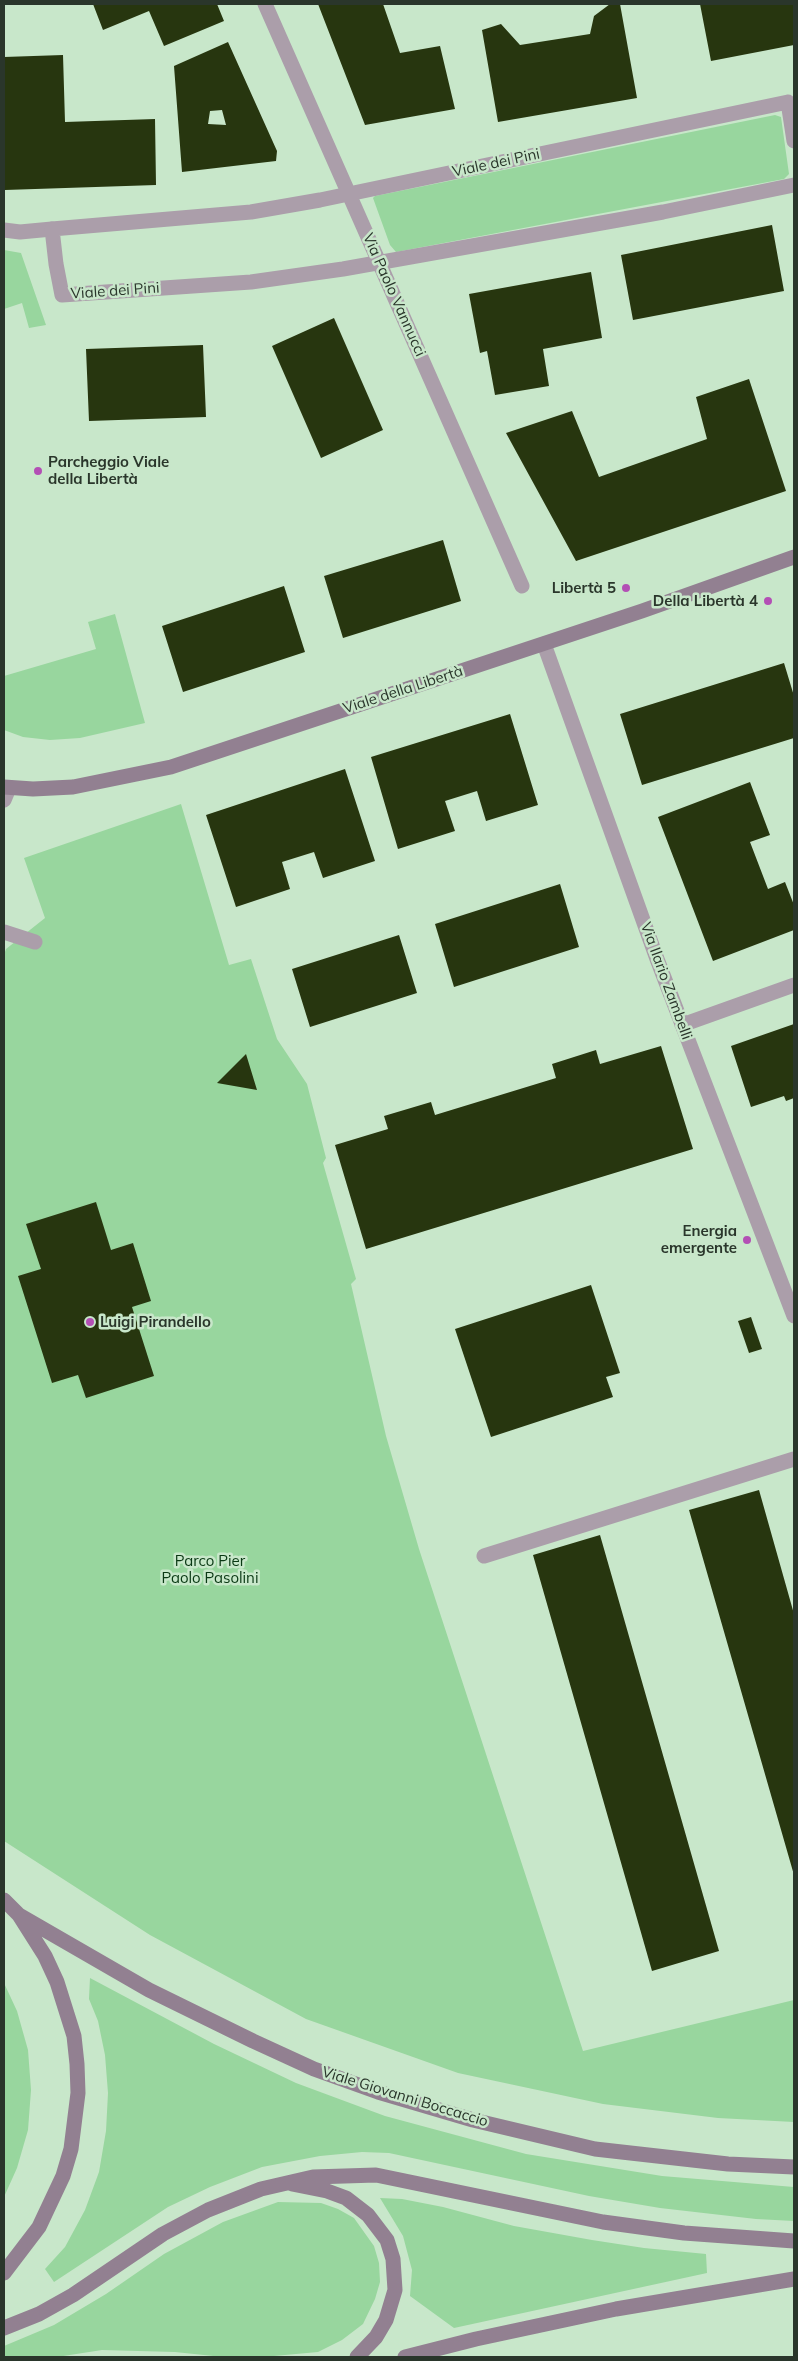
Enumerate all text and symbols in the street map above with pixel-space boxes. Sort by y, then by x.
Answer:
street label: Viale dei Pini [451,145,541,181]
street label: Via Paolo Vannucci [359,231,429,359]
street label: Viale dei Pini [70,279,160,303]
place label: Parcheggio Viale della Libertà [48,453,169,488]
marker: Parcheggio Viale della Libertà [32,465,44,477]
place label: Libertà 5 [552,579,616,597]
marker: Libertà 5 [620,582,632,594]
place label: Della Libertà 4 [653,592,758,610]
marker: Della Libertà 4 [762,595,774,607]
street label: Viale della Libertà [341,662,465,718]
street label: Via Ilario Zambelli [636,920,696,1042]
place label: Energia emergente [661,1222,737,1257]
marker: Energia emergente [741,1234,753,1246]
place label: Luigi Pirandello [100,1313,211,1331]
marker: Luigi Pirandello [84,1316,96,1328]
park label: Parco Pier Paolo Pasolini [162,1552,258,1587]
street label: Viale Giovanni Boccaccio [320,2063,490,2131]

